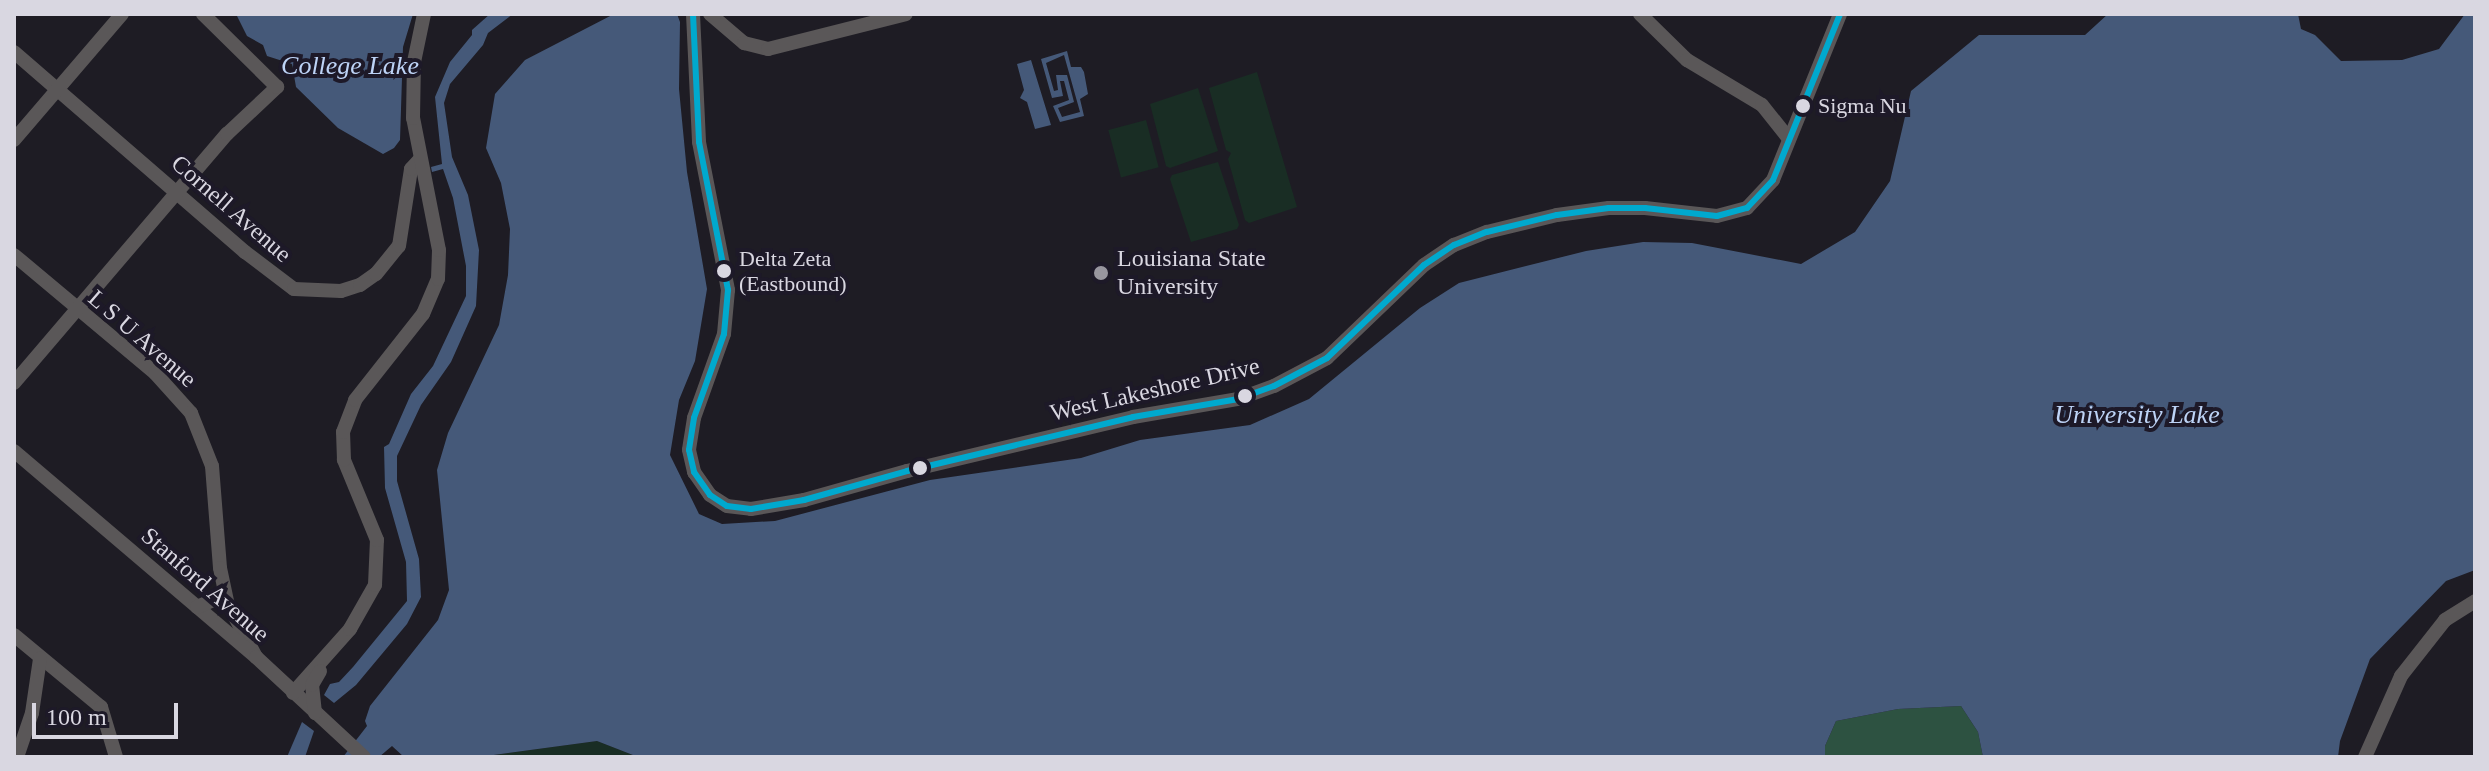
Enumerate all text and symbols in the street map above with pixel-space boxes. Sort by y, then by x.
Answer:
water label: College Lake [281,50,419,82]
place label: Sigma Nu [1818,93,1907,119]
marker: Sigma Nu [1795,98,1811,114]
street label: Cornell Avenue [165,149,297,269]
place label: Delta Zeta (Eastbound) [739,245,847,296]
place label: Louisiana State University [1117,245,1266,301]
marker: Delta Zeta (Eastbound) [716,263,732,279]
marker: Louisiana State University [1092,264,1110,282]
street label: L S U Avenue [81,283,203,395]
street label: West Lakeshore Drive [1048,352,1262,428]
unlabelled marker [1237,388,1253,404]
water label: University Lake [2054,399,2220,431]
unlabelled marker [912,460,928,476]
street label: Stanford Avenue [135,521,275,649]
scale bar [36,687,182,737]
text: 100 m [46,704,107,730]

